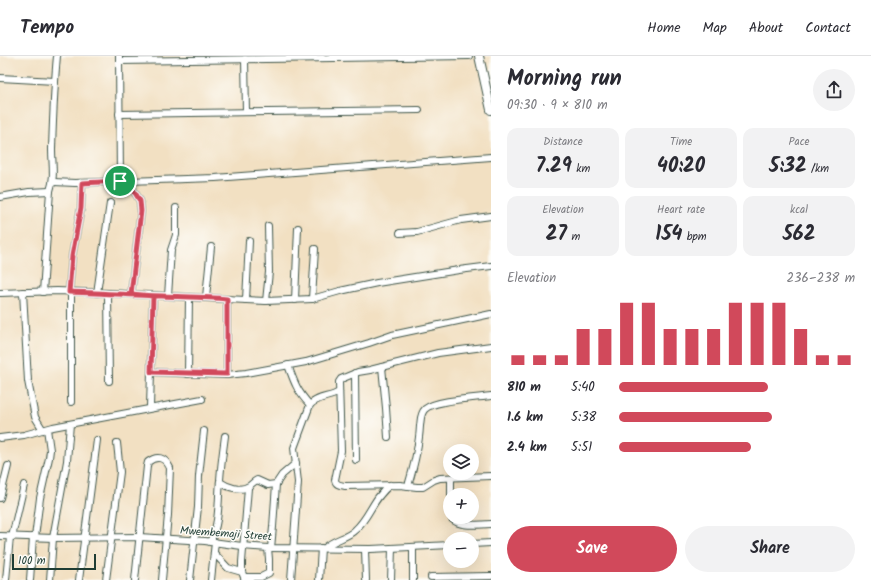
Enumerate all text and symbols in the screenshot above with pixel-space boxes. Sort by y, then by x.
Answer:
text: Tempo [20,13,74,43]
text: Home [647,17,681,39]
text: Map [703,17,727,39]
text: About [749,17,783,39]
text: Contact [805,17,851,39]
text: Morning run [507,62,622,97]
button: share [813,69,855,111]
text: 09:30 · 9 × 810 m [507,95,608,116]
text: Distance [543,133,583,151]
text: Time [670,133,692,151]
text: Pace [789,133,809,151]
text: 7.29 [536,151,572,183]
text: 40:20 [657,151,705,183]
text: 5:32 [769,151,807,183]
text: km [572,160,590,178]
text: /km [807,160,829,178]
pin [103,164,137,198]
icon: arrive [109,170,131,192]
text: Elevation [542,201,584,219]
text: Heart rate [657,201,705,219]
text: kcal [790,201,808,219]
text: 27 [546,219,567,251]
text: 154 [655,219,682,251]
text: 562 [783,219,815,251]
text: m [567,228,580,246]
text: bpm [682,228,707,246]
text: Elevation [507,268,556,289]
text: 236–238 m [787,268,855,289]
text: 810 m [507,377,541,398]
text: 5:40 [571,377,595,398]
text: 1.6 km [507,407,543,428]
text: 5:38 [571,407,596,428]
text: 2.4 km [507,437,547,458]
text: 5:51 [571,437,592,458]
map controls [443,444,479,568]
button: layers [443,444,479,480]
button: + [443,488,479,524]
street label: Mwembemaji Street [179,522,273,546]
button: Save [507,526,677,572]
button: Share [685,526,855,572]
button: − [443,532,479,568]
scale bar [12,552,96,571]
text: 100 m [18,552,46,570]

